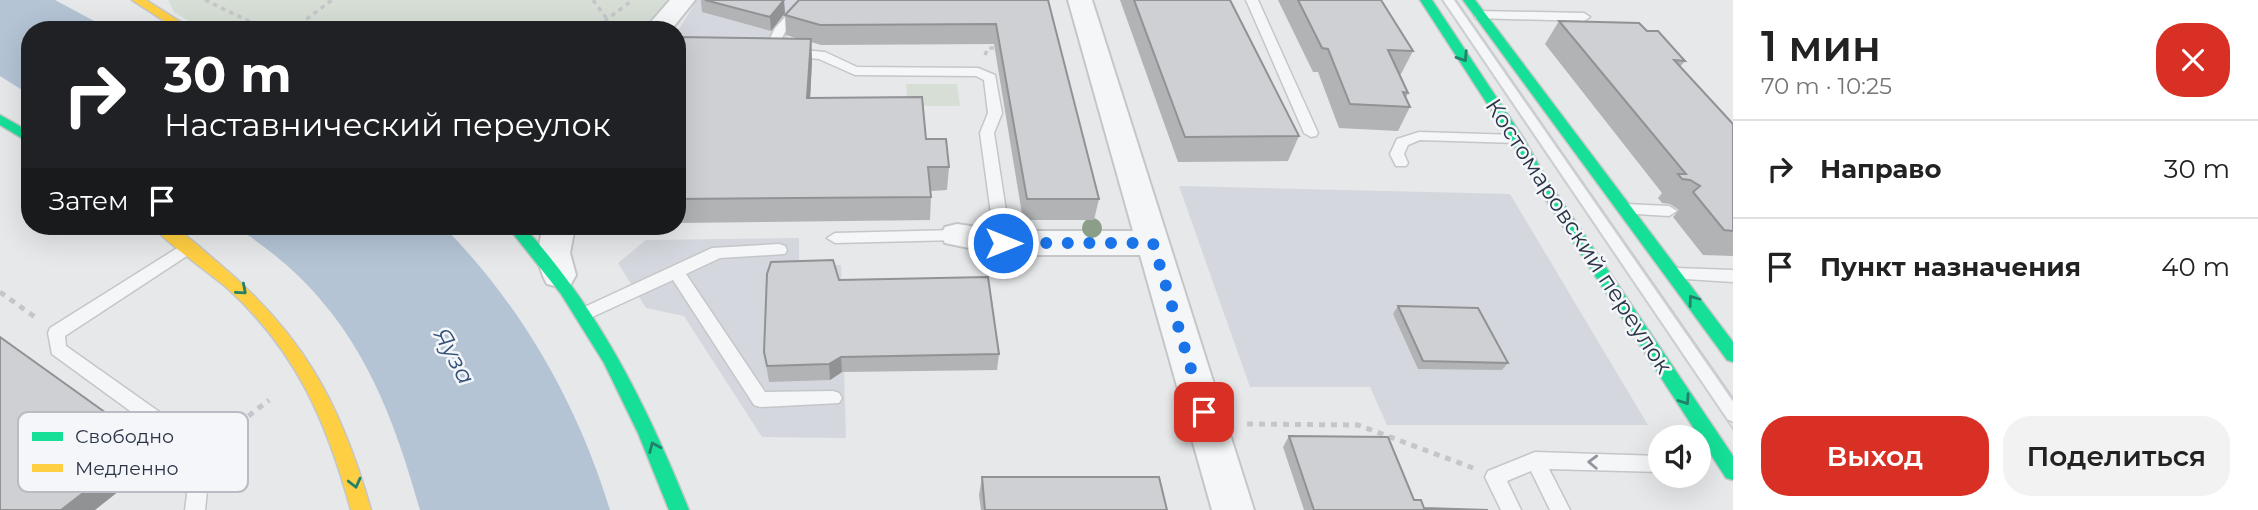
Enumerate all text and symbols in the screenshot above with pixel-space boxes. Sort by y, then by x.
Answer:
text: 1 мин [1761,20,1881,72]
button: close [2156,23,2230,97]
text: 30 m [164,45,292,104]
icon: right [49,49,140,140]
one-way arrow [1455,49,1468,62]
text: 70 m · 10:25 [1761,72,1892,100]
street label: Костомаровский переулок [1480,93,1679,379]
text: Наставнический переулок [164,105,611,144]
icon: right [1761,150,1799,188]
text: Направо [1820,153,1941,185]
text: 30 m [2164,153,2230,185]
icon: arrive [143,182,181,220]
text: Затем [49,185,129,217]
position arrow [966,206,1040,280]
icon: arrive [1761,248,1799,286]
text: Пункт назначения [1820,251,2081,283]
text: 40 m [2161,251,2230,283]
one-way arrow [233,282,246,294]
one-way arrow [1689,295,1701,307]
water label: Яуза [428,322,481,389]
pin [1174,382,1234,442]
icon: arrive [1185,393,1223,431]
one-way arrow [1677,393,1690,406]
legend [18,412,248,492]
button: Выход [1761,416,1989,496]
button: Поделиться [2003,416,2230,496]
text: Свободно [75,425,174,448]
map controls [1648,425,1711,488]
button: sound [1648,425,1711,488]
one-way arrow [648,441,662,454]
one-way arrow [1587,454,1597,470]
text: Медленно [75,457,179,480]
one-way arrow [347,477,361,489]

